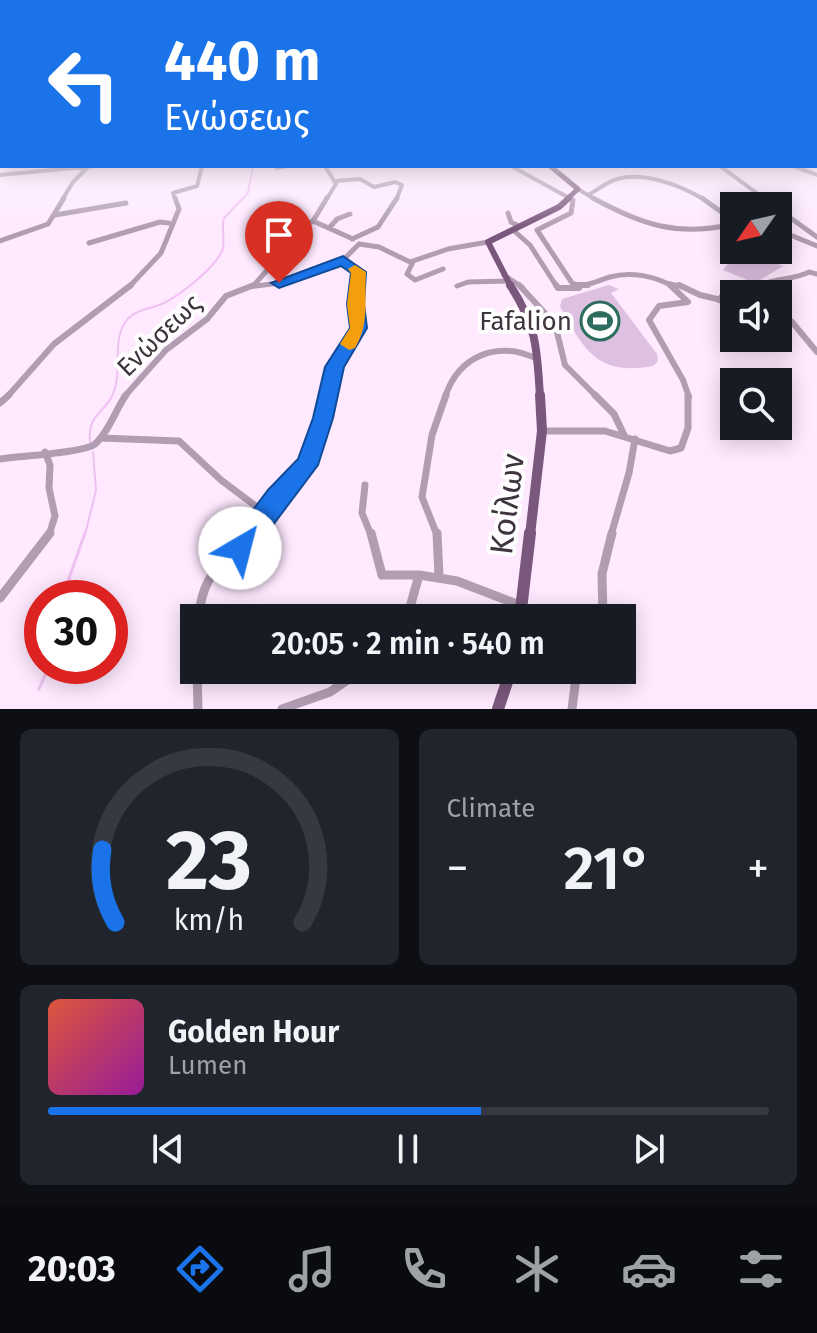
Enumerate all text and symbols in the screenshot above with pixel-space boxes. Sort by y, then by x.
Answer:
text: 440 m [164,28,321,95]
icon: left [32,32,136,136]
text: Ενώσεως [164,96,310,140]
north arrow [720,192,792,264]
map controls [720,192,792,440]
pin [245,201,313,283]
icon: arrive [257,213,301,257]
button: sound [720,280,792,352]
street label: Ενώσεως [111,288,208,383]
sports icon: Fafalion [579,300,621,342]
place label: Fafalion [479,306,572,337]
button: search [720,368,792,440]
street label: Κοίλων [482,451,532,557]
position arrow [198,506,282,590]
speed limit sign: 30 [24,580,128,684]
text: 20:05 · 2 min · 540 m [271,626,545,662]
text: Climate [447,793,535,824]
text: 23 [166,811,252,911]
text: 21° [564,833,652,905]
text: − [447,842,469,895]
text: + [747,842,769,895]
text: km/h [174,903,245,938]
text: Golden Hour [168,1014,339,1050]
text: Lumen [168,1050,247,1081]
icon: previous [146,1127,190,1171]
icon: pause [386,1127,430,1171]
icon: next [627,1127,671,1171]
icon: directions [172,1241,228,1297]
icon: music [284,1241,340,1297]
icon: phone [396,1241,452,1297]
icon: climate [509,1241,565,1297]
icon: car [621,1241,677,1297]
icon: filters [733,1241,789,1297]
text: 20:03 [28,1247,116,1291]

